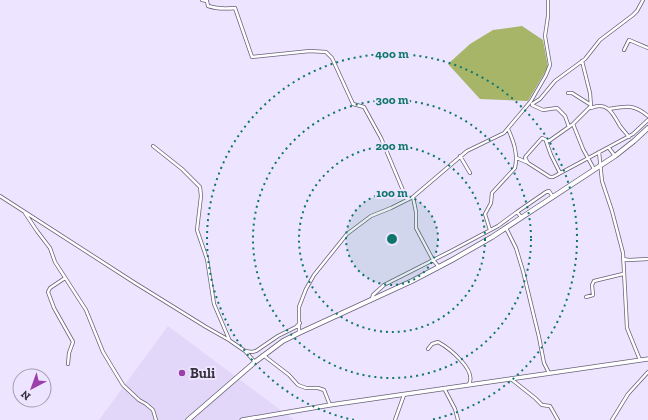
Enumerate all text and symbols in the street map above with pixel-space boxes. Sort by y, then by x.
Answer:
text: 400 m [375,47,409,61]
text: 300 m [376,93,409,107]
text: 200 m [375,139,409,153]
text: 100 m [376,186,408,200]
centre of rings [385,232,399,246]
place label: Buli [190,365,215,382]
north arrow [12,368,52,408]
marker: Buli [177,368,187,378]
text: N [18,387,33,403]

